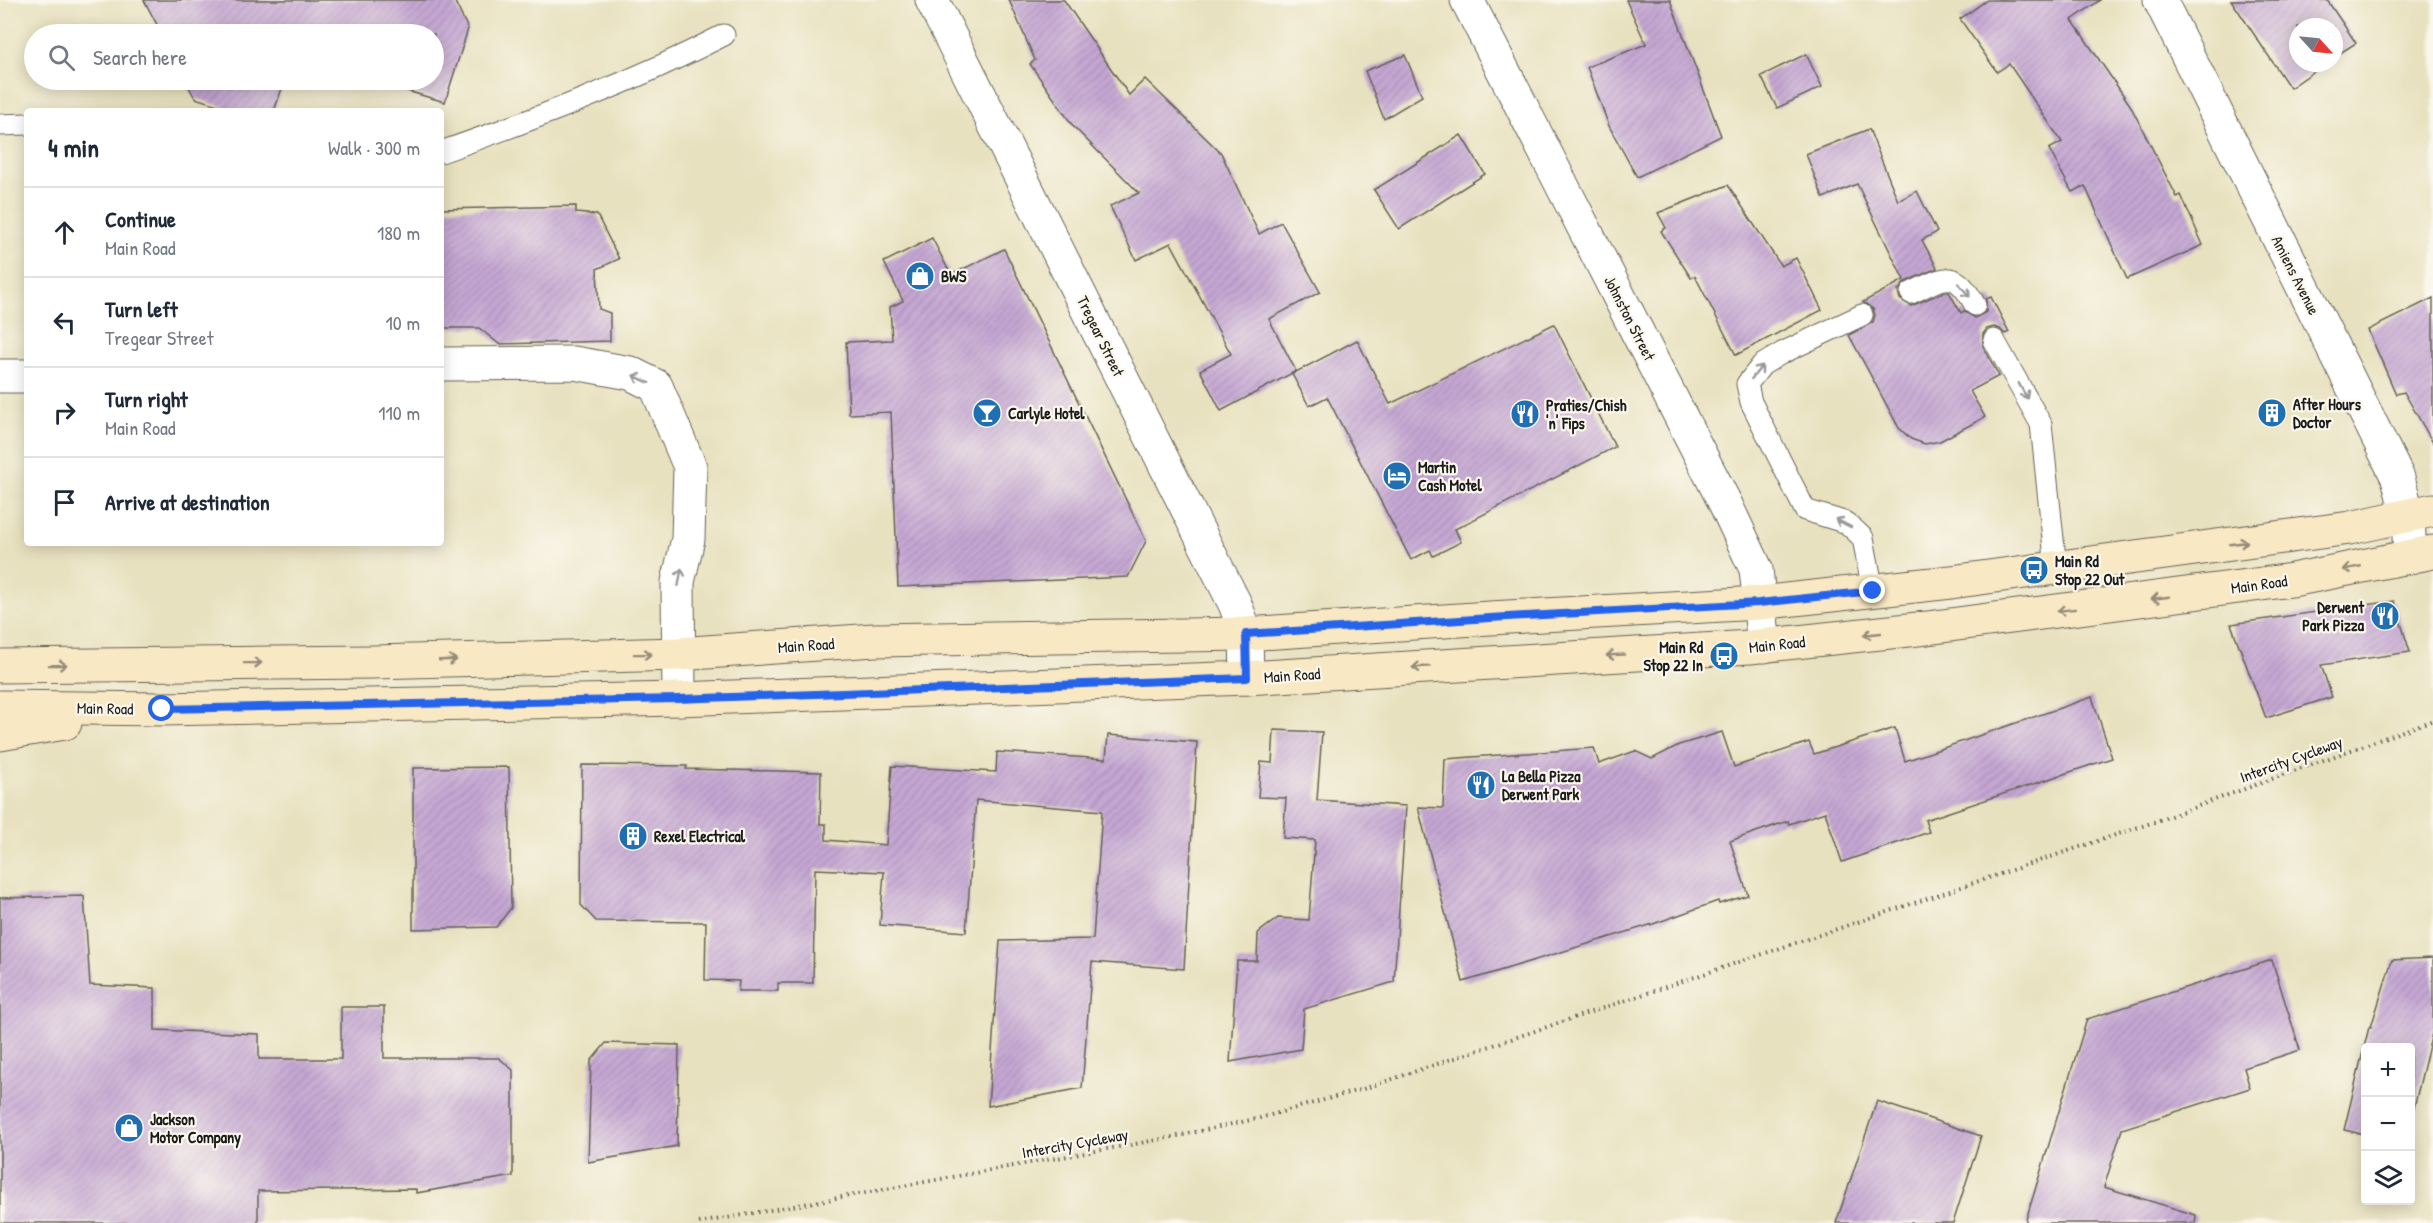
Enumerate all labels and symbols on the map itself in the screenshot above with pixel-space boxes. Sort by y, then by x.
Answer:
north arrow [2289,18,2343,72]
street label: Amiens Avenue [2267,232,2326,319]
shop icon: BWS [904,260,936,292]
place label: BWS [941,265,967,287]
street label: Johnston Street [1599,272,1661,365]
one-way arrow [1957,282,1971,297]
street label: Tregear Street [1072,292,1130,380]
one-way arrow [1750,365,1764,380]
one-way arrow [633,372,651,384]
one-way arrow [2017,382,2029,399]
place label: After Hours Doctor [2293,393,2362,433]
place label: Praties/Chish 'n' Fips [1546,394,1627,435]
bar icon: Carlyle Hotel [971,397,1003,429]
building icon: After Hours Doctor [2256,397,2288,429]
restaurant icon: Praties/Chish 'n' Fips [1509,398,1541,430]
place label: Carlyle Hotel [1008,402,1085,425]
place label: Martin Cash Motel [1418,456,1482,496]
hotel icon: Martin Cash Motel [1381,460,1413,492]
one-way arrow [1835,517,1852,529]
one-way arrow [2229,537,2249,548]
place label: Main Rd Stop 22 Out [2055,550,2125,591]
bus stop icon: Main Rd Stop 22 Out [2018,554,2050,586]
one-way arrow [2343,563,2362,574]
one-way arrow [674,568,685,588]
street label: Main Road [2229,569,2289,599]
route end [1859,577,1885,603]
one-way arrow [2150,592,2170,603]
place label: Derwent Park Pizza [2302,596,2365,636]
restaurant icon: Derwent Park Pizza [2369,600,2401,632]
one-way arrow [2056,605,2076,616]
one-way arrow [1863,628,1883,639]
street label: Main Road [1748,630,1806,658]
street label: Main Road [777,632,835,658]
place label: Main Rd Stop 22 In [1644,636,1704,677]
bus stop icon: Main Rd Stop 22 In [1708,640,1740,672]
one-way arrow [633,649,653,660]
one-way arrow [1606,649,1626,660]
one-way arrow [438,654,458,665]
one-way arrow [243,658,263,669]
one-way arrow [48,659,68,671]
one-way arrow [1411,661,1431,672]
street label: Main Road [1263,662,1321,688]
route start [148,695,174,721]
street label: Main Road [77,697,133,719]
street label: Intercity Cycleway [2237,730,2346,788]
place label: La Bella Pizza Derwent Park [1502,765,1581,805]
restaurant icon: La Bella Pizza Derwent Park [1465,769,1497,801]
building icon: Rexel Electrical [617,820,649,852]
place label: Rexel Electrical [654,825,746,847]
place label: Jackson Motor Company [150,1108,241,1149]
shop icon: Jackson Motor Company [113,1112,145,1144]
street label: Intercity Cycleway [1020,1123,1130,1163]

